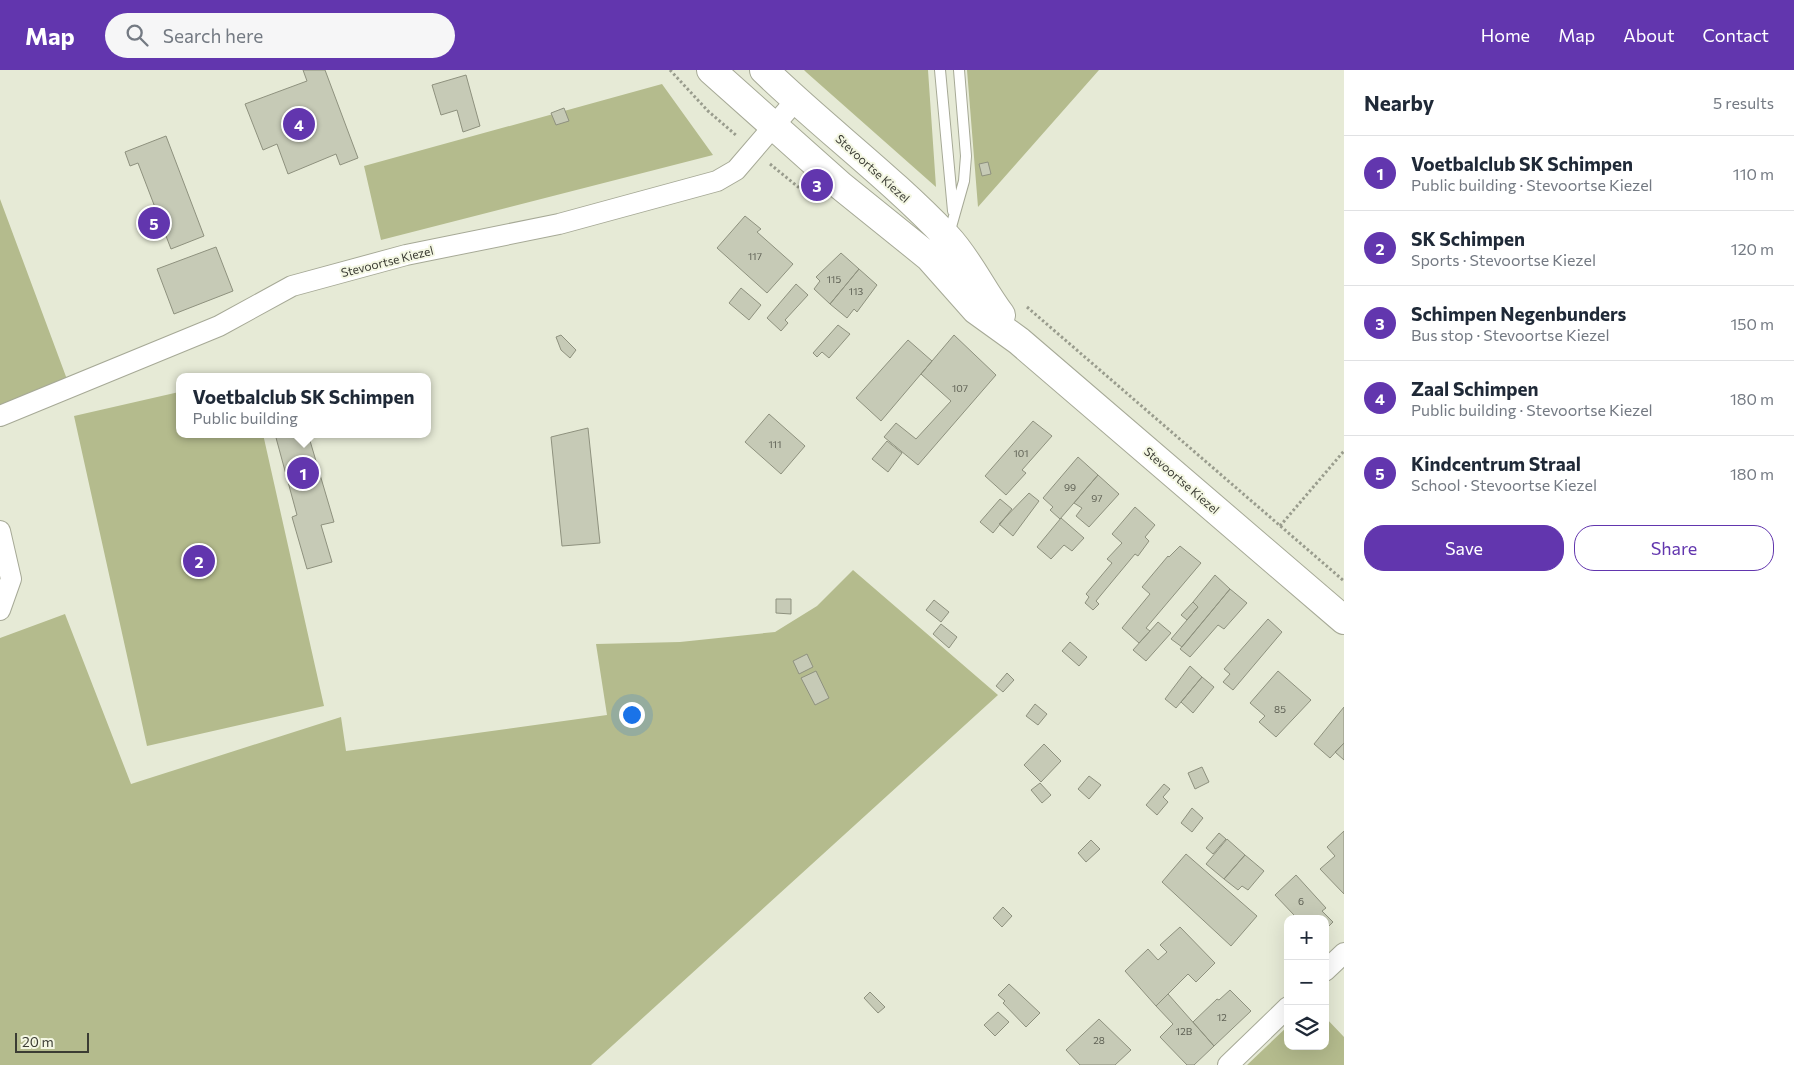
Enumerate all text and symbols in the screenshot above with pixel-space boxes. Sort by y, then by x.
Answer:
search box [105,13,455,58]
text: Map [25,21,75,50]
icon: search [123,21,151,49]
text: Search here [163,24,263,47]
text: Home [1481,24,1530,46]
text: Map [1558,24,1595,46]
text: About [1623,24,1675,46]
text: Contact [1703,24,1769,46]
text: Nearby [1364,90,1434,115]
text: 5 results [1713,93,1774,112]
pin: 4 [283,105,315,143]
street label: Stevoortse Kiezel [833,131,913,205]
text: Voetbalclub SK Schimpen [1411,152,1633,175]
text: 1 [1376,164,1384,183]
text: 110 m [1733,164,1774,183]
pin: 3 [801,166,833,204]
text: Public building · Stevoortse Kiezel [1411,175,1653,194]
pin: 5 [138,204,170,242]
text: SK Schimpen [1411,227,1525,250]
text: 2 [1375,239,1385,258]
text: 120 m [1731,239,1774,258]
street label: Stevoortse Kiezel [339,243,435,279]
house number: 117 [748,250,762,262]
text: Sports · Stevoortse Kiezel [1411,250,1596,269]
house number: 115 [827,273,841,285]
house number: 113 [849,285,863,297]
text: Schimpen Negenbunders [1411,302,1626,325]
text: 3 [1375,314,1385,333]
text: 150 m [1731,314,1774,333]
text: Bus stop · Stevoortse Kiezel [1411,325,1610,344]
popup [176,373,431,438]
text: Zaal Schimpen [1411,377,1539,400]
house number: 107 [952,382,968,394]
text: Voetbalclub SK Schimpen [192,385,415,408]
text: 4 [1375,389,1385,408]
text: 180 m [1730,389,1774,408]
text: Public building · Stevoortse Kiezel [1411,400,1653,419]
text: Public building [192,408,298,427]
house number: 111 [769,438,781,450]
street label: Stevoortse Kiezel [1142,444,1222,516]
house number: 101 [1013,447,1029,459]
text: Kindcentrum Straal [1411,452,1581,475]
pin: 1 [287,454,319,492]
text: 5 [1375,464,1385,483]
text: 180 m [1730,464,1774,483]
text: School · Stevoortse Kiezel [1411,475,1597,494]
house number: 99 [1064,481,1076,493]
house number: 97 [1091,492,1103,504]
button: Save [1364,525,1564,571]
button: Share [1574,525,1774,571]
pin: 2 [183,542,215,580]
your location [619,702,645,728]
house number: 85 [1274,703,1286,715]
house number: 6 [1298,895,1304,907]
map controls [1284,915,1329,1050]
button: + [1284,915,1329,960]
button: − [1284,960,1329,1005]
button: layers [1284,1005,1329,1050]
house number: 12 [1217,1011,1227,1023]
house number: 12B [1176,1025,1193,1037]
scale bar [15,1030,89,1053]
text: 20 m [22,1033,54,1050]
house number: 28 [1093,1034,1105,1046]

